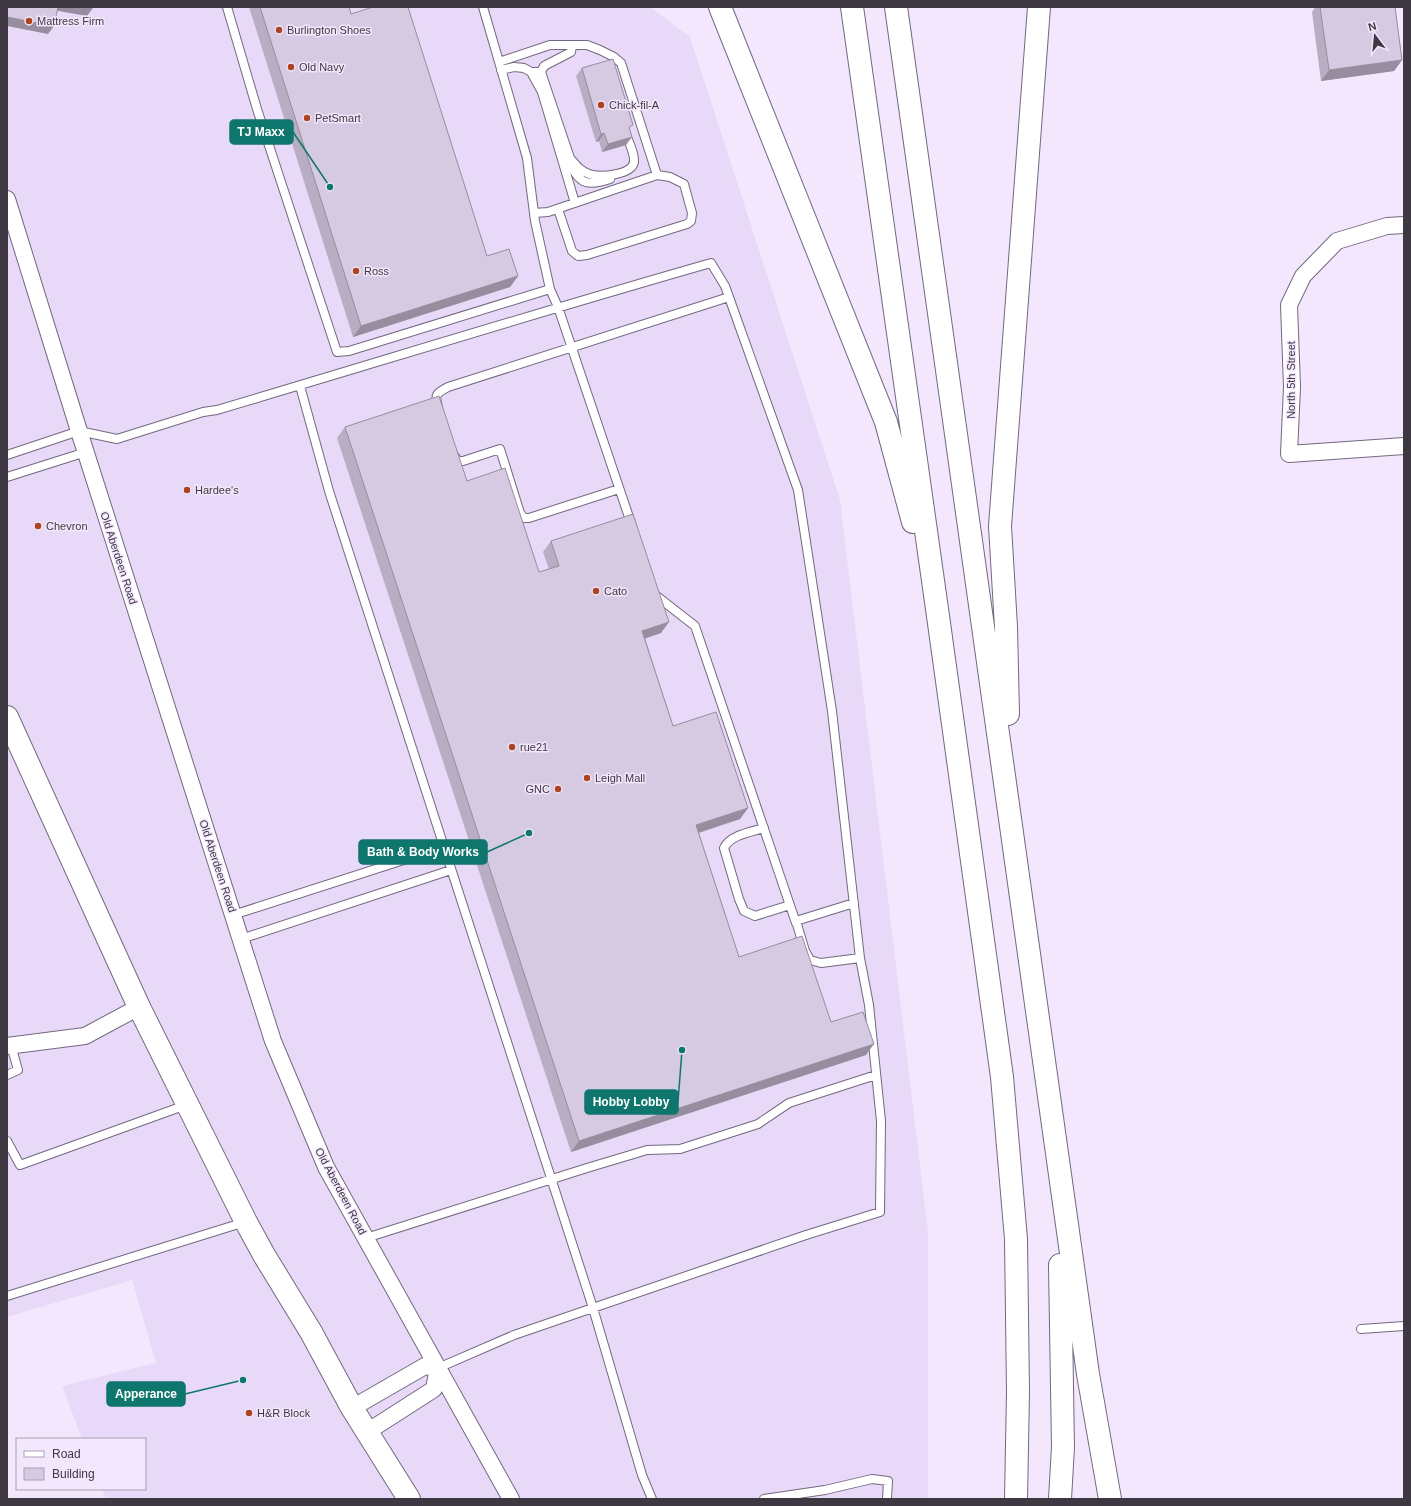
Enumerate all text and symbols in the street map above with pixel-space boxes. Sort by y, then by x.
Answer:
place label: Mattress Firm [37,15,104,27]
marker: Mattress Firm [24,16,34,26]
north arrow [1355,16,1395,56]
text: N [1367,20,1378,33]
place label: Burlington Shoes [287,24,371,36]
marker: Burlington Shoes [274,25,284,35]
place label: Old Navy [299,61,345,73]
marker: Old Navy [286,62,296,72]
place label: Chick-fil-A [609,99,660,111]
marker: Chick-fil-A [596,100,606,110]
place label: PetSmart [315,112,361,124]
marker: PetSmart [302,113,312,123]
callout: TJ Maxx [230,120,293,144]
text: TJ Maxx [237,125,285,139]
place label: Ross [364,265,390,277]
marker: Ross [351,266,361,276]
street label: North 5th Street [1285,341,1297,419]
place label: Hardee's [195,484,239,496]
marker: Hardee's [182,485,192,495]
street label: Old Aberdeen Road [98,510,140,606]
place label: Chevron [46,520,88,532]
marker: Chevron [33,521,43,531]
place label: Cato [604,585,627,597]
marker: Cato [591,586,601,596]
place label: rue21 [520,741,548,753]
marker: rue21 [507,742,517,752]
place label: Leigh Mall [595,772,645,784]
marker: Leigh Mall [582,773,592,783]
place label: GNC [526,783,550,795]
marker: GNC [553,784,563,794]
street label: Old Aberdeen Road [197,818,239,914]
callout: Bath & Body Works [359,840,487,864]
text: Bath & Body Works [367,845,479,859]
callout: Hobby Lobby [585,1090,678,1114]
text: Hobby Lobby [593,1095,670,1109]
street label: Old Aberdeen Road [313,1146,369,1236]
callout: Apperance [107,1382,185,1406]
text: Apperance [115,1387,177,1401]
place label: H&R Block [257,1407,311,1419]
marker: H&R Block [244,1408,254,1418]
legend [16,1438,146,1490]
text: Road [52,1447,81,1461]
text: Building [52,1467,95,1481]

